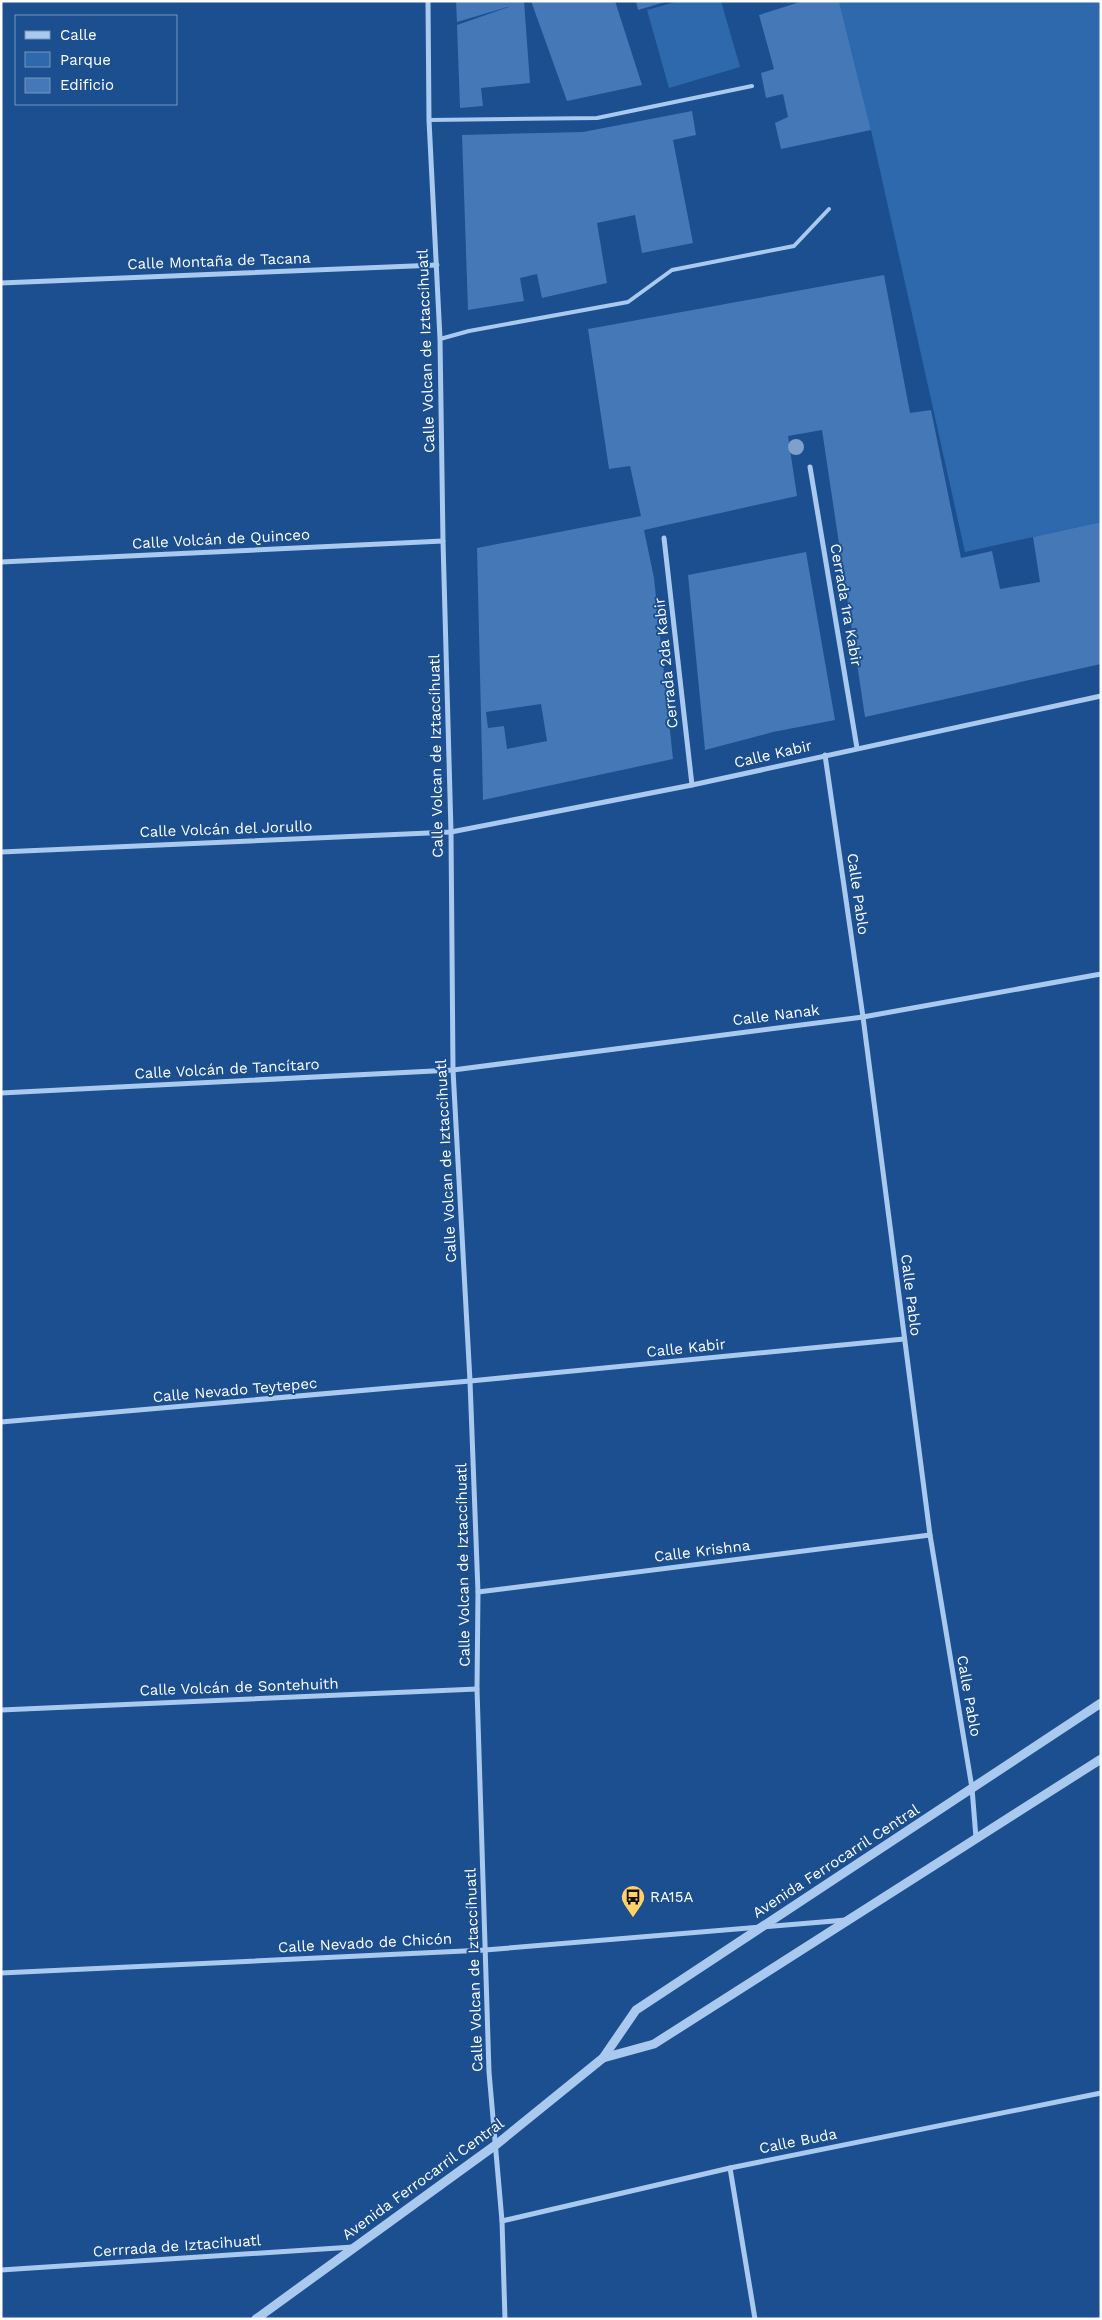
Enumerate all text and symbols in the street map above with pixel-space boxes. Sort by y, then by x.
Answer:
legend [15,15,178,105]
text: Calle [60,26,97,44]
text: Parque [60,51,111,69]
text: Edificio [60,76,114,94]
street label: Calle Volcan de Iztaccíhuatl [413,248,439,453]
street label: Calle Montaña de Tacana [127,249,311,273]
street label: Calle Volcán de Quinceo [132,525,310,553]
street label: Cerrada 1ra Kabir [826,542,866,668]
street label: Cerrada 2da Kabir [650,597,682,729]
street label: Calle Volcan de Iztaccíhuatl [425,654,447,858]
street label: Calle Kabir [732,736,814,772]
street label: Calle Volcán del Jorullo [139,817,313,841]
street label: Calle Pablo [843,852,873,936]
street label: Calle Nanak [732,1001,821,1029]
street label: Calle Volcán de Tancítaro [134,1055,320,1083]
street label: Calle Volcan de Iztaccíhuatl [432,1058,460,1263]
street label: Calle Pablo [897,1253,925,1337]
street label: Calle Kabir [646,1335,726,1361]
street label: Calle Nevado Teytepec [152,1374,318,1406]
street label: Calle Volcan de Iztaccíhuatl [452,1463,474,1667]
street label: Calle Krishna [653,1536,752,1566]
street label: Calle Pablo [953,1654,985,1738]
street label: Calle Volcán de Sontehuith [139,1675,339,1699]
street label: Avenida Ferrocarril Central [749,1800,923,1922]
street label: Calle Volcan de Iztaccíhuatl [461,1867,487,2072]
bus stop icon: RA15A [620,1884,646,1918]
place label: RA15A [650,1888,693,1906]
street label: Calle Nevado de Chicón [278,1929,452,1957]
street label: Avenida Ferrocarril Central [339,2114,508,2244]
street label: Calle Buda [758,2125,839,2157]
street label: Cerrrada de Iztacihuatl [92,2231,262,2261]

